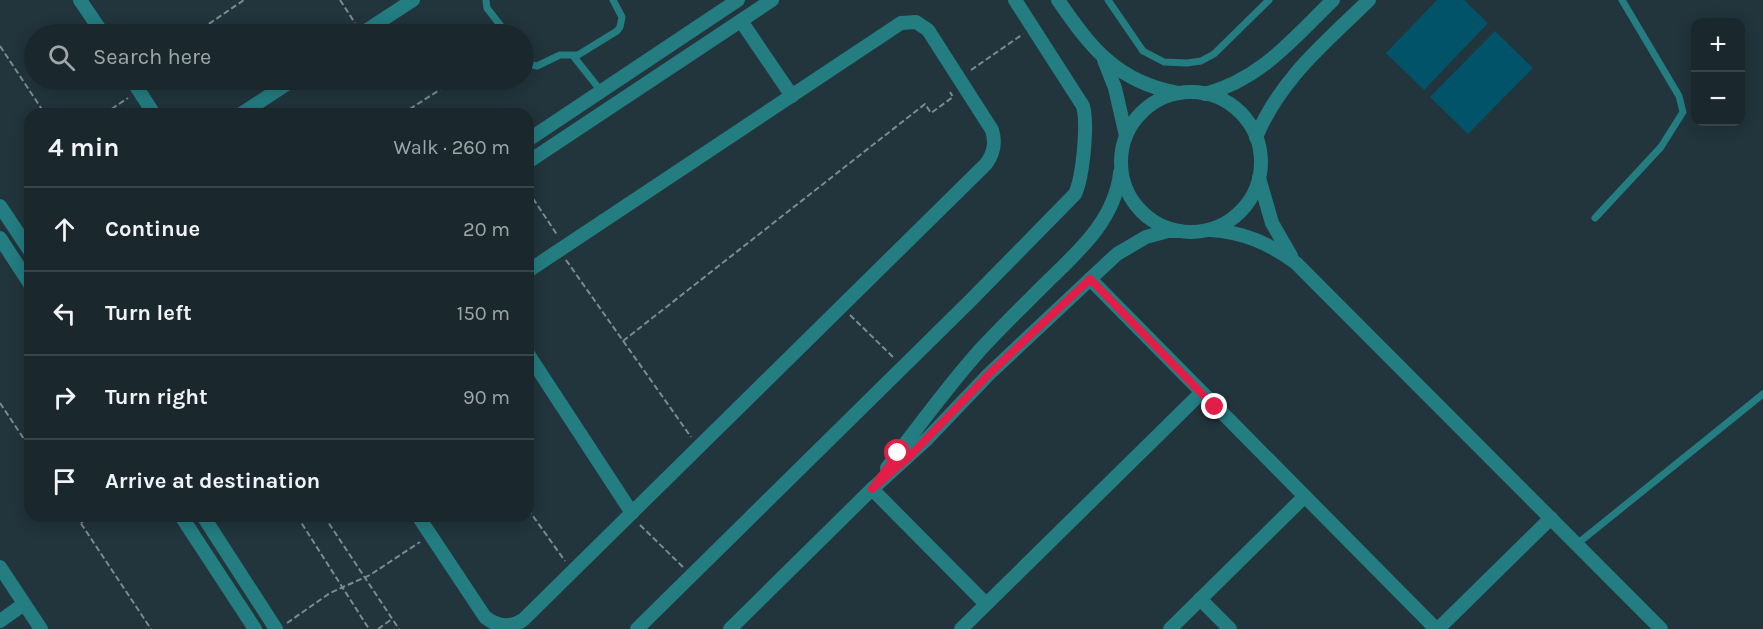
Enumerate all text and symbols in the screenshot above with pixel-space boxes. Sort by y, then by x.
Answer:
map controls [1691,18,1745,126]
button: + [1691,18,1745,72]
search box [24,24,534,90]
icon: search [45,41,78,74]
text: Search here [93,44,211,70]
button: − [1691,72,1745,126]
text: 4 min [48,132,119,163]
text: Walk · 260 m [393,136,510,159]
icon: ahead [48,213,81,246]
text: Continue [105,216,200,242]
text: 20 m [463,218,510,241]
icon: left [48,297,81,330]
text: Turn left [105,300,192,326]
text: 150 m [457,302,510,325]
icon: right [48,381,81,414]
text: Turn right [105,384,208,410]
text: 90 m [463,386,510,409]
route end [1201,393,1227,419]
route start [884,439,910,465]
icon: arrive [48,465,81,498]
text: Arrive at destination [105,468,320,494]

